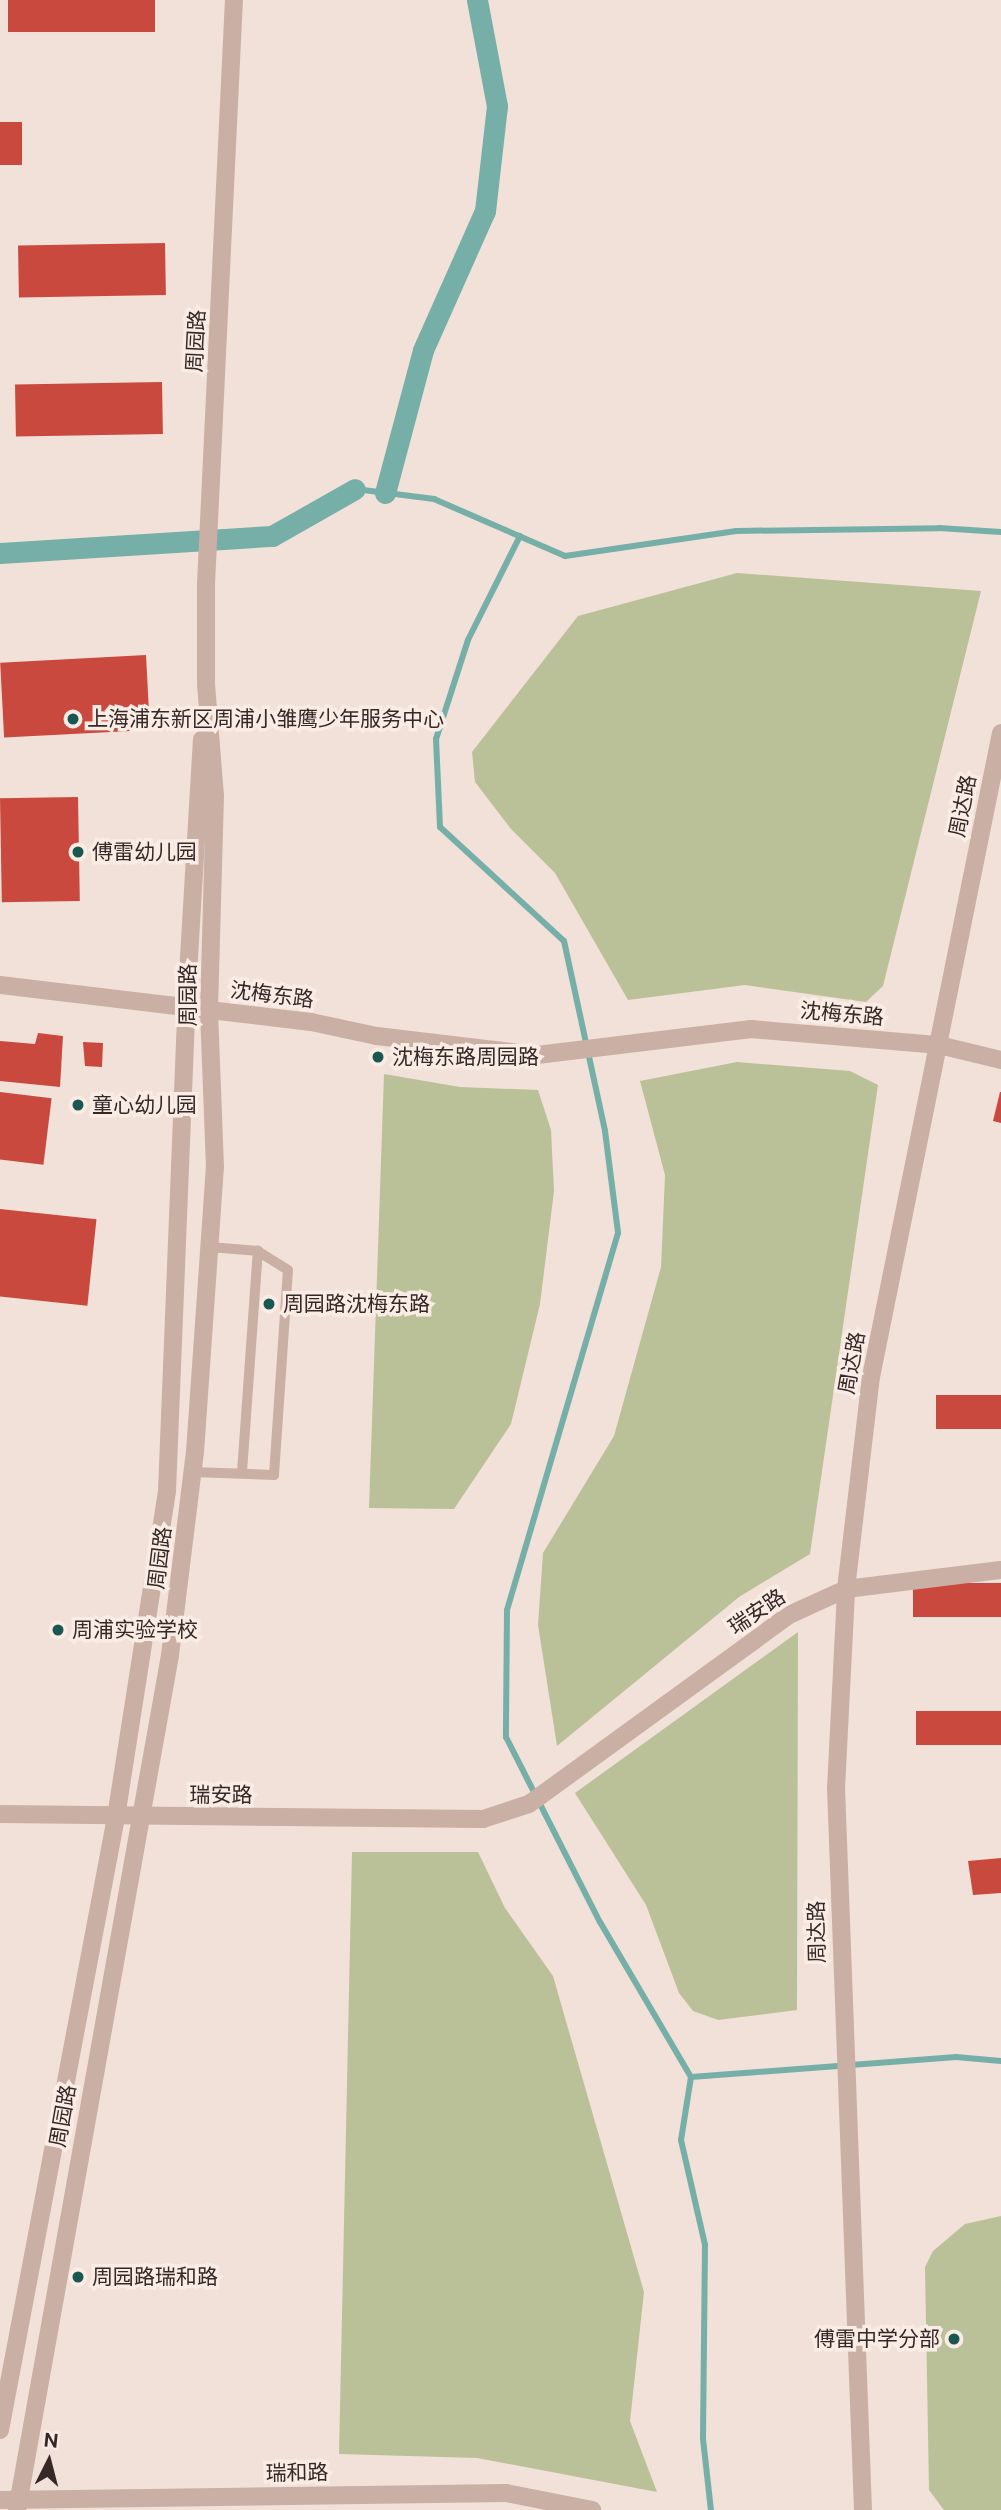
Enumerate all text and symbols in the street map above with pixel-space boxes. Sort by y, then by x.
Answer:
street label: 周园路 [182,309,210,373]
place label: 上海浦东新区周浦小雏鹰少年服务中心 [87,706,444,732]
marker: 上海浦东新区周浦小雏鹰少年服务中心 [65,711,81,727]
street label: 周达路 [945,773,981,839]
place label: 傅雷幼儿园 [92,839,197,865]
marker: 傅雷幼儿园 [70,844,86,860]
street label: 周园路 [175,964,201,1026]
street label: 沈梅东路 [229,977,315,1013]
street label: 沈梅东路 [799,998,885,1030]
place label: 沈梅东路周园路 [392,1044,539,1070]
marker: 沈梅东路周园路 [370,1049,386,1065]
place label: 童心幼儿园 [92,1092,197,1118]
marker: 童心幼儿园 [70,1097,86,1113]
place label: 周园路沈梅东路 [283,1291,430,1317]
marker: 周园路沈梅东路 [261,1296,277,1312]
street label: 周达路 [834,1330,870,1396]
street label: 周园路 [144,1525,176,1591]
street label: 瑞安路 [724,1584,790,1640]
place label: 周浦实验学校 [72,1617,198,1643]
marker: 周浦实验学校 [50,1622,66,1638]
street label: 瑞安路 [190,1782,252,1808]
street label: 周达路 [804,1900,830,1964]
street label: 周园路 [45,2083,81,2149]
place label: 周园路瑞和路 [92,2264,218,2290]
marker: 周园路瑞和路 [70,2269,86,2285]
place label: 傅雷中学分部 [814,2326,940,2352]
marker: 傅雷中学分部 [946,2331,962,2347]
north arrow [14,2426,84,2496]
text: N [43,2428,60,2452]
street label: 瑞和路 [265,2460,329,2486]

